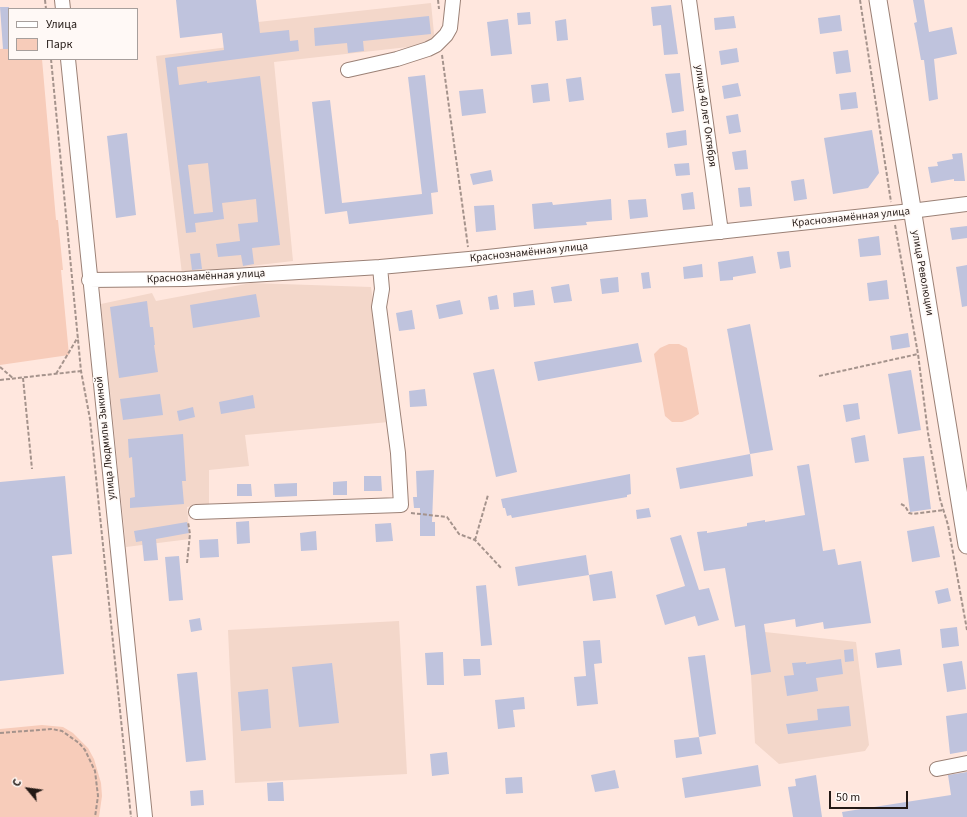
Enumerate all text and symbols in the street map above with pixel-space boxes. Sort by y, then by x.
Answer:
legend [8,8,138,60]
text: Улица [46,16,77,33]
text: Парк [46,36,72,53]
street label: улица 40 лет Октября [691,64,719,168]
street label: Краснознамённая улица [791,205,911,231]
street label: улица Революции [908,229,936,317]
street label: Краснознамённая улица [469,240,589,266]
street label: Краснознамённая улица [146,267,266,287]
street label: улица Людмилы Зыкиной [93,376,119,500]
north arrow [8,769,48,809]
text: С [9,777,25,789]
scale bar [831,783,910,809]
text: 50 m [836,789,860,806]

